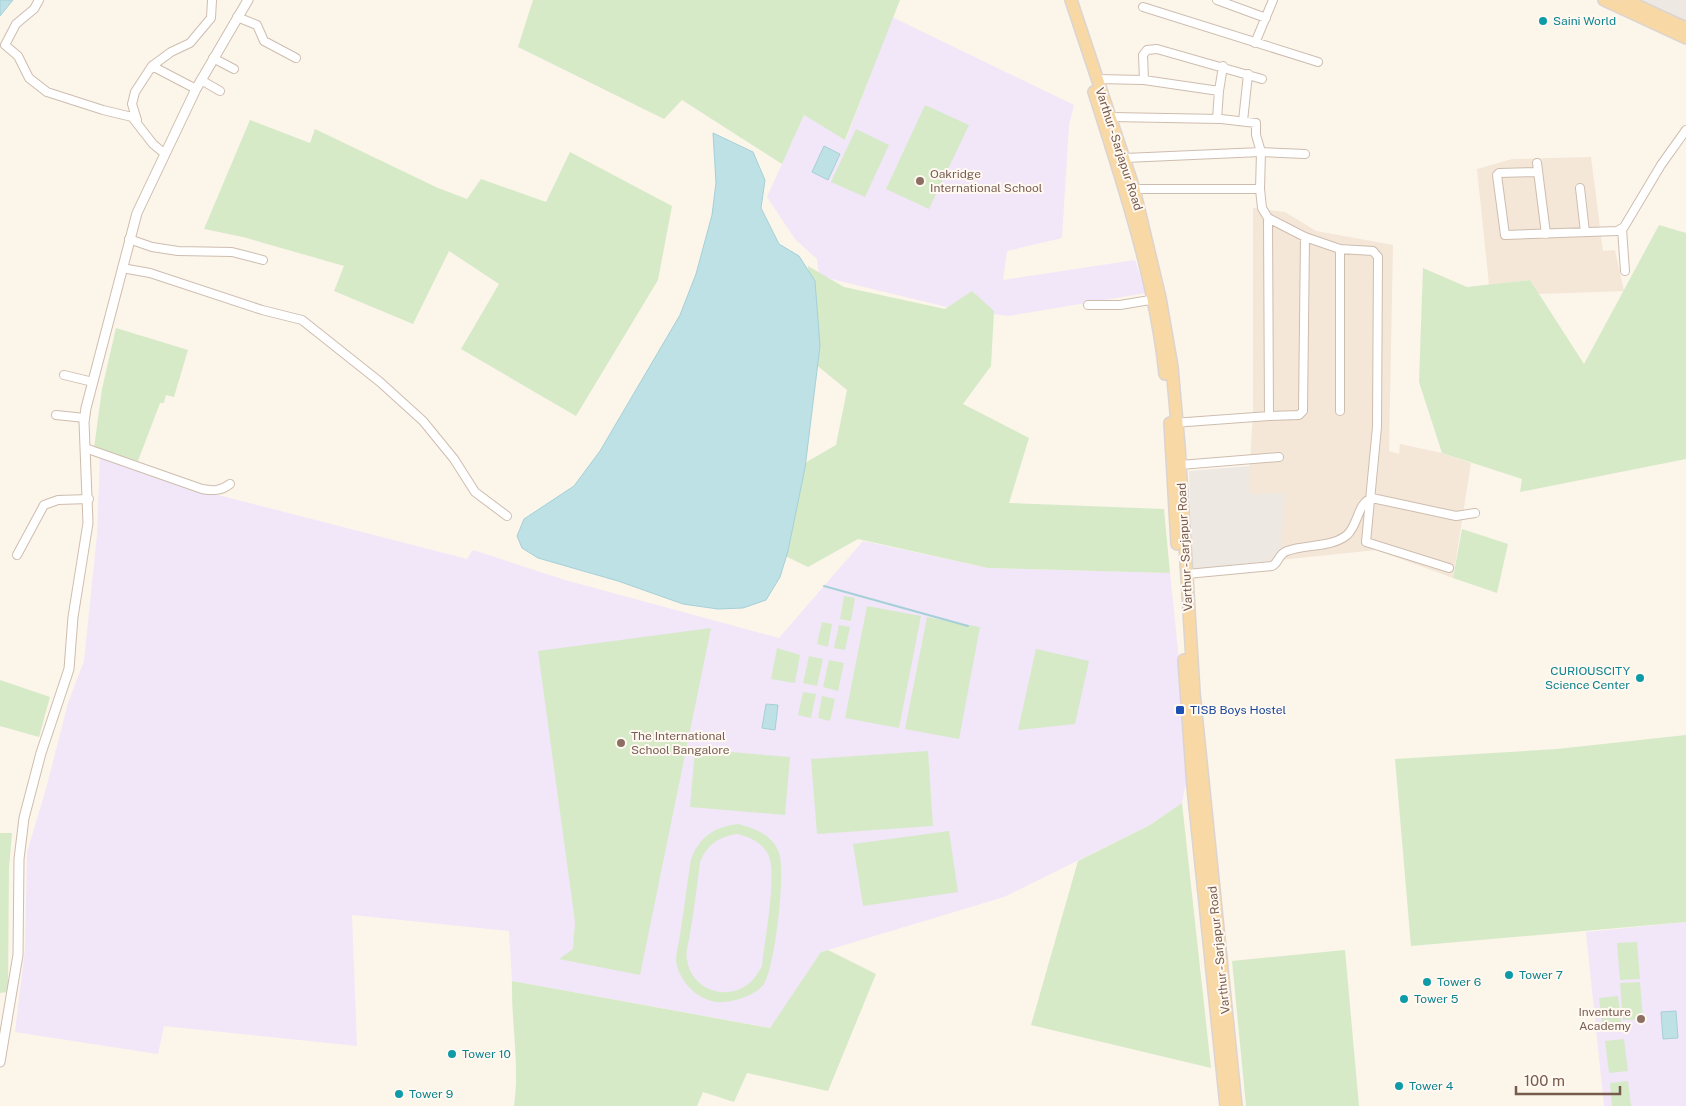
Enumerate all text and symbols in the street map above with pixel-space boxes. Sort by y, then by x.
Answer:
place label: Saini World [1553,14,1616,28]
marker: Saini World [1537,15,1549,27]
street label: Varthur - Sarjapur Road [1093,86,1145,212]
place label: Oakridge International School [930,167,1043,195]
marker: Oakridge International School [914,175,926,187]
street label: Varthur - Sarjapur Road [1175,483,1195,611]
place label: CURIOUSCITY Science Center [1545,664,1631,692]
marker: CURIOUSCITY Science Center [1634,672,1646,684]
place label: TISB Boys Hostel [1190,703,1287,717]
marker: TISB Boys Hostel [1174,704,1186,716]
place label: The International School Bangalore [631,729,730,757]
marker: The International School Bangalore [615,737,627,749]
street label: Varthur - Sarjapur Road [1205,885,1233,1015]
place label: Tower 7 [1519,968,1563,982]
marker: Tower 7 [1503,969,1515,981]
place label: Tower 6 [1437,975,1481,989]
marker: Tower 6 [1421,976,1433,988]
place label: Tower 5 [1414,992,1459,1006]
marker: Tower 5 [1398,993,1410,1005]
place label: Inventure Academy [1578,1005,1632,1033]
marker: Inventure Academy [1635,1013,1647,1025]
place label: Tower 10 [462,1047,511,1061]
marker: Tower 10 [446,1048,458,1060]
scale bar [1516,1064,1620,1096]
text: 100 m [1524,1072,1565,1089]
place label: Tower 4 [1409,1079,1454,1093]
marker: Tower 4 [1393,1080,1405,1092]
place label: Tower 9 [409,1087,453,1101]
marker: Tower 9 [393,1088,405,1100]

